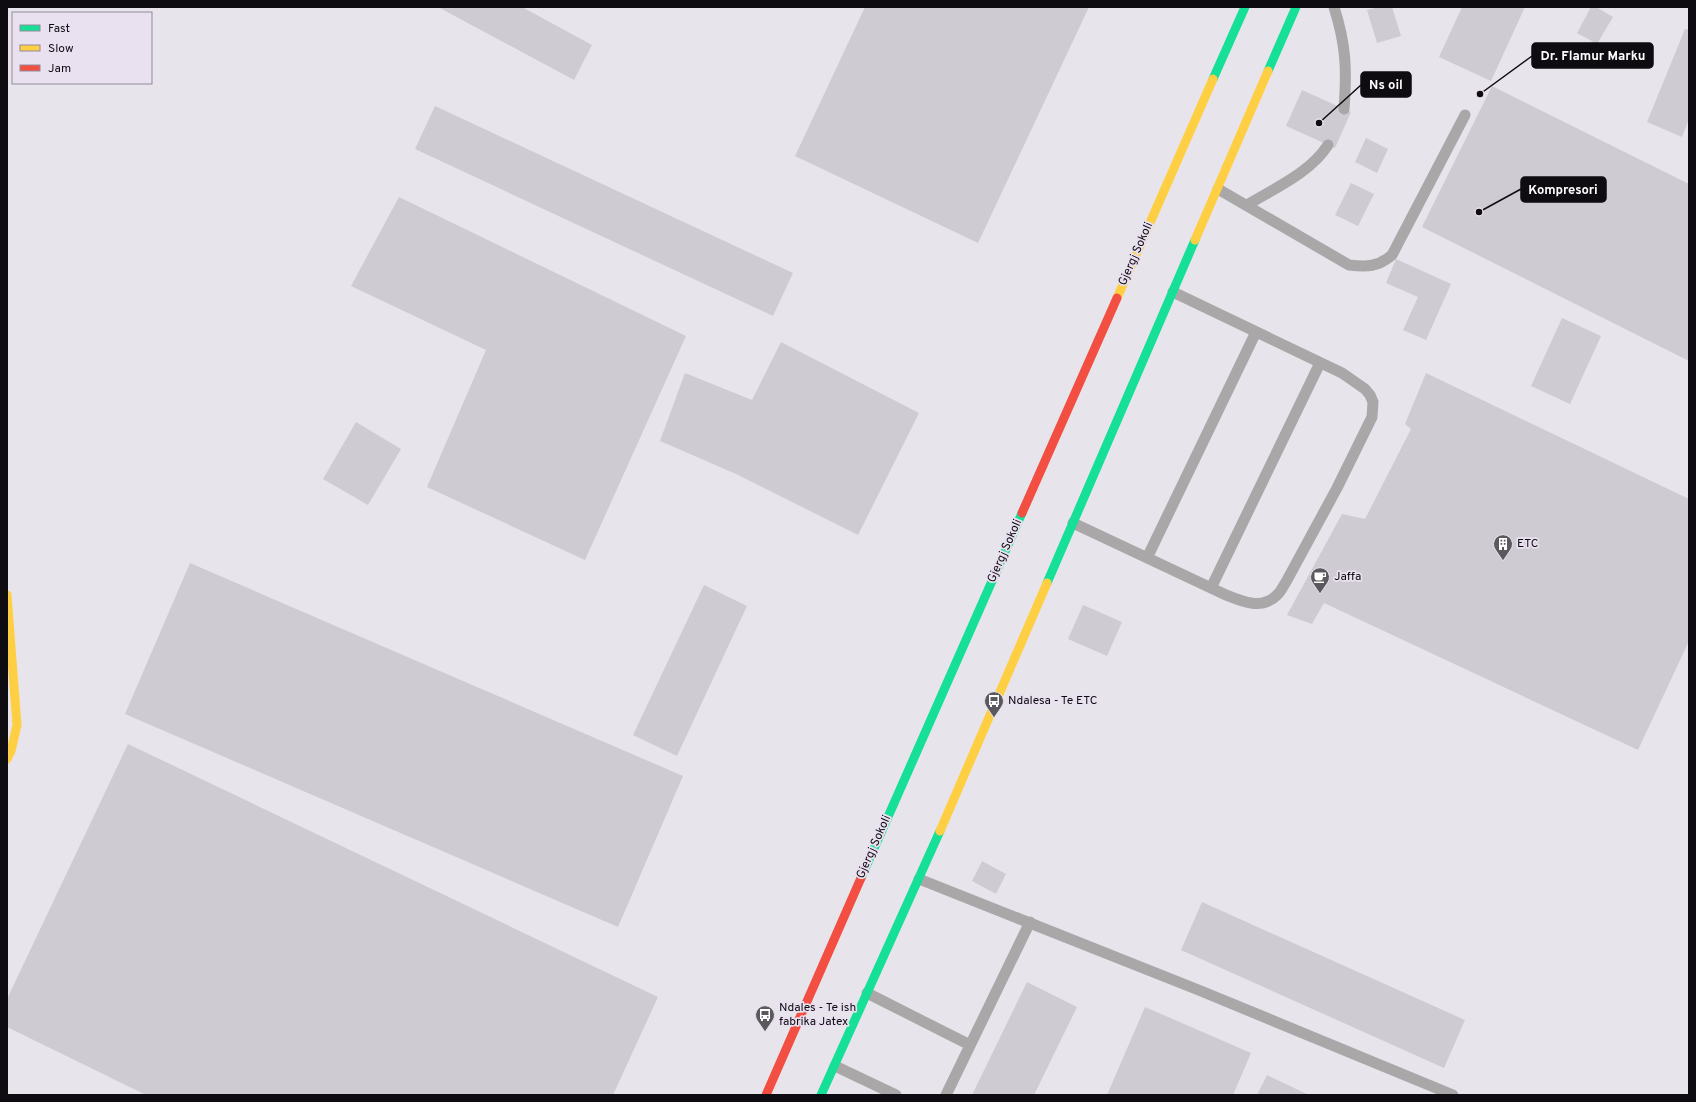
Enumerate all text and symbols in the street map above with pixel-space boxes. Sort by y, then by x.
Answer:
legend [12,12,152,84]
text: Fast [48,21,70,37]
text: Slow [48,41,74,57]
callout: Dr. Flamur Marku [1532,43,1653,68]
text: Dr. Flamur Marku [1541,49,1645,65]
text: Jam [48,61,71,77]
callout: Ns oil [1361,72,1411,97]
text: Ns oil [1369,78,1403,94]
callout: Kompresori [1521,177,1606,202]
text: Kompresori [1528,183,1598,199]
street label: Gjergj Sokoli [1115,220,1157,288]
street label: Gjergj Sokoli [984,517,1026,585]
building icon: ETC [1492,533,1514,561]
place label: ETC [1517,536,1539,552]
cafe icon: Jaffa [1309,566,1331,594]
place label: Jaffa [1334,569,1361,585]
bus stop icon: Ndalesa - Te ETC [983,690,1005,718]
place label: Ndalesa - Te ETC [1008,693,1098,709]
street label: Gjergj Sokoli [853,813,895,881]
place label: Ndales - Te ish fabrika Jatex [779,1000,856,1030]
bus stop icon: Ndales - Te ish fabrika Jatex [754,1004,776,1032]

